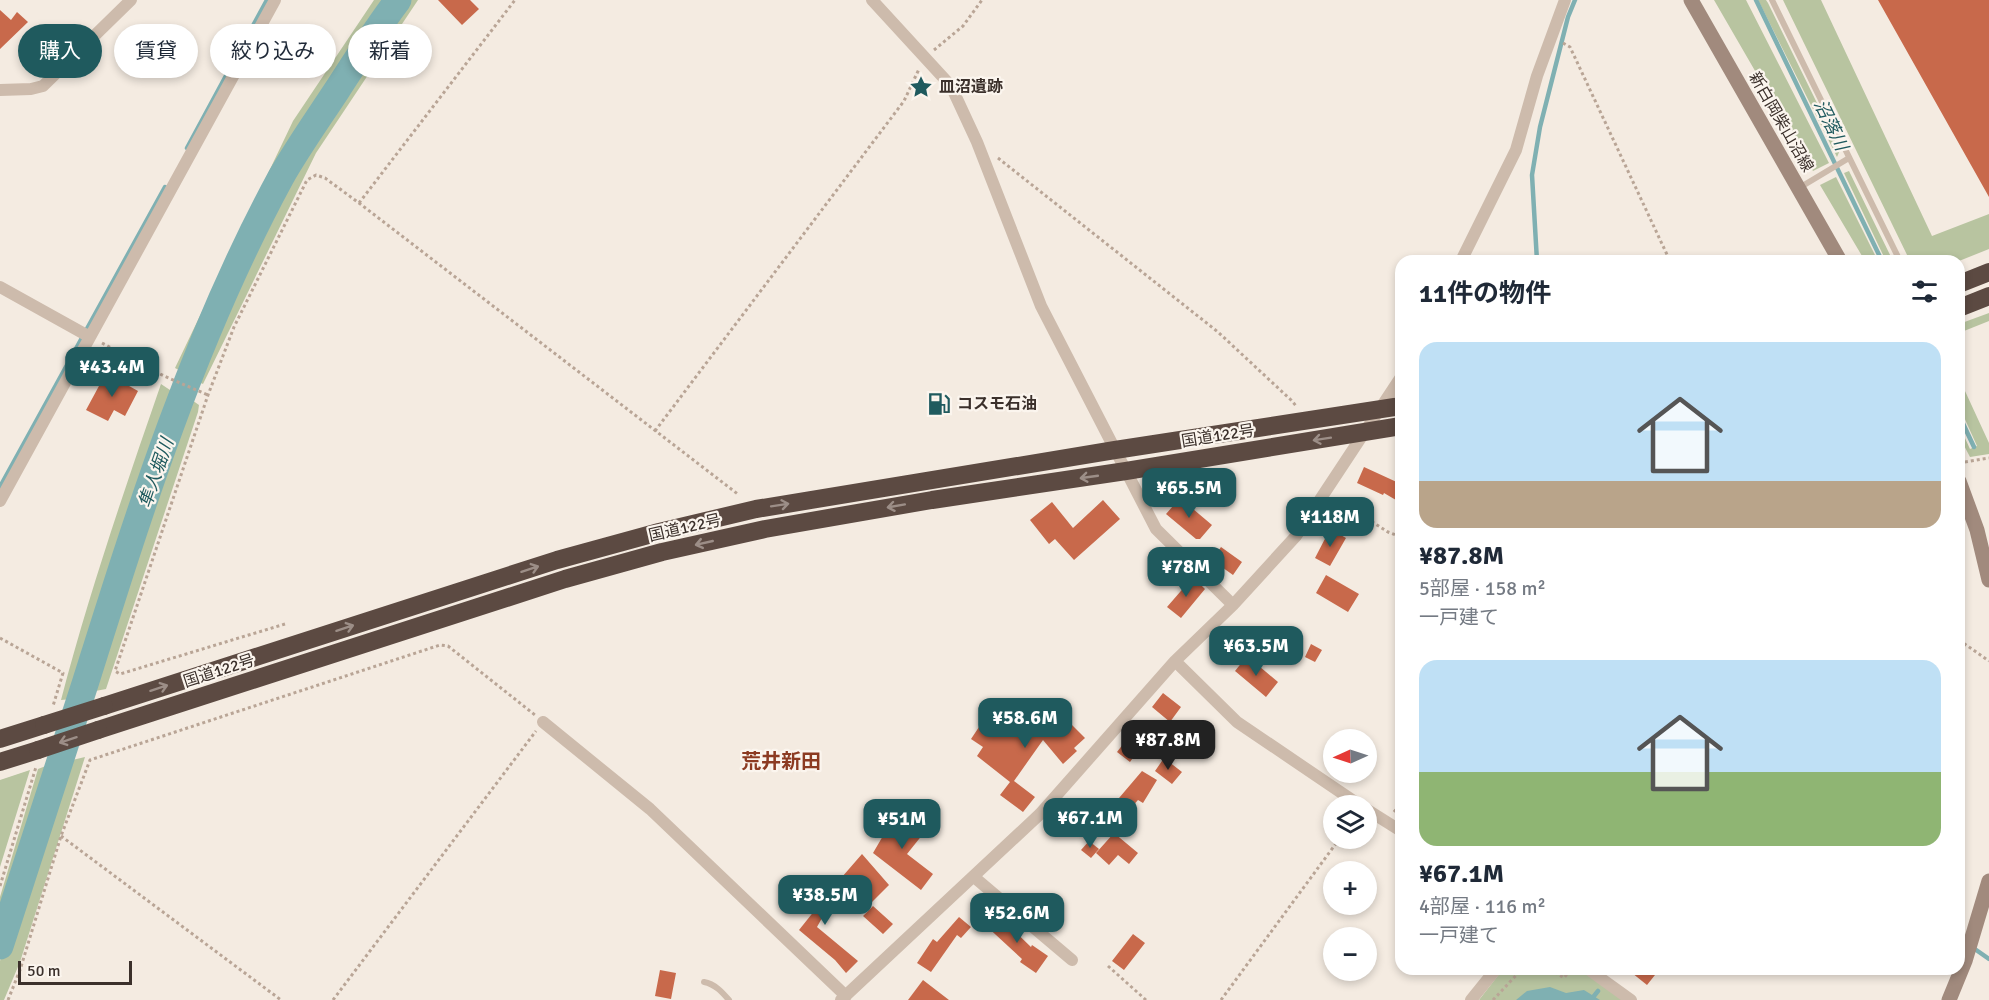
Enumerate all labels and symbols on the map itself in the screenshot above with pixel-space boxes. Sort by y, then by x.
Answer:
street label: 新白岡柴山沼線 [1744,68,1818,176]
place icon: 皿沼遺跡 [908,74,934,100]
place label: 皿沼遺跡 [939,77,1003,97]
water label: 沼落川 [1809,96,1854,156]
pin: ¥43.4M [63,347,161,398]
fuel station icon: コスモ石油 [926,391,952,417]
place label: コスモ石油 [957,394,1037,414]
street label: 国道122号 [1180,420,1256,452]
water label: 隼人堀川 [134,433,179,511]
one-way arrow [1313,434,1333,445]
pin: ¥65.5M [1140,468,1238,519]
one-way arrow [1079,471,1099,482]
pin: ¥118M [1288,497,1372,548]
one-way arrow [770,499,790,510]
one-way arrow [886,501,906,512]
street label: 国道122号 [647,510,723,546]
one-way arrow [695,537,714,549]
pin: ¥78M [1150,547,1222,598]
one-way arrow [520,562,539,573]
one-way arrow [335,622,354,633]
pin: ¥63.5M [1207,626,1305,677]
street label: 国道122号 [181,650,257,692]
one-way arrow [149,682,168,693]
pin: ¥58.6M [976,698,1074,749]
pin: ¥87.8M [1119,720,1217,771]
north arrow [1323,729,1377,783]
one-way arrow [59,735,78,746]
district label: 荒井新田 [741,749,821,774]
pin: ¥67.1M [1041,798,1139,849]
pin: ¥51M [866,799,938,850]
pin: ¥38.5M [776,875,874,926]
pin: ¥52.6M [968,893,1066,944]
scale bar [18,958,132,986]

